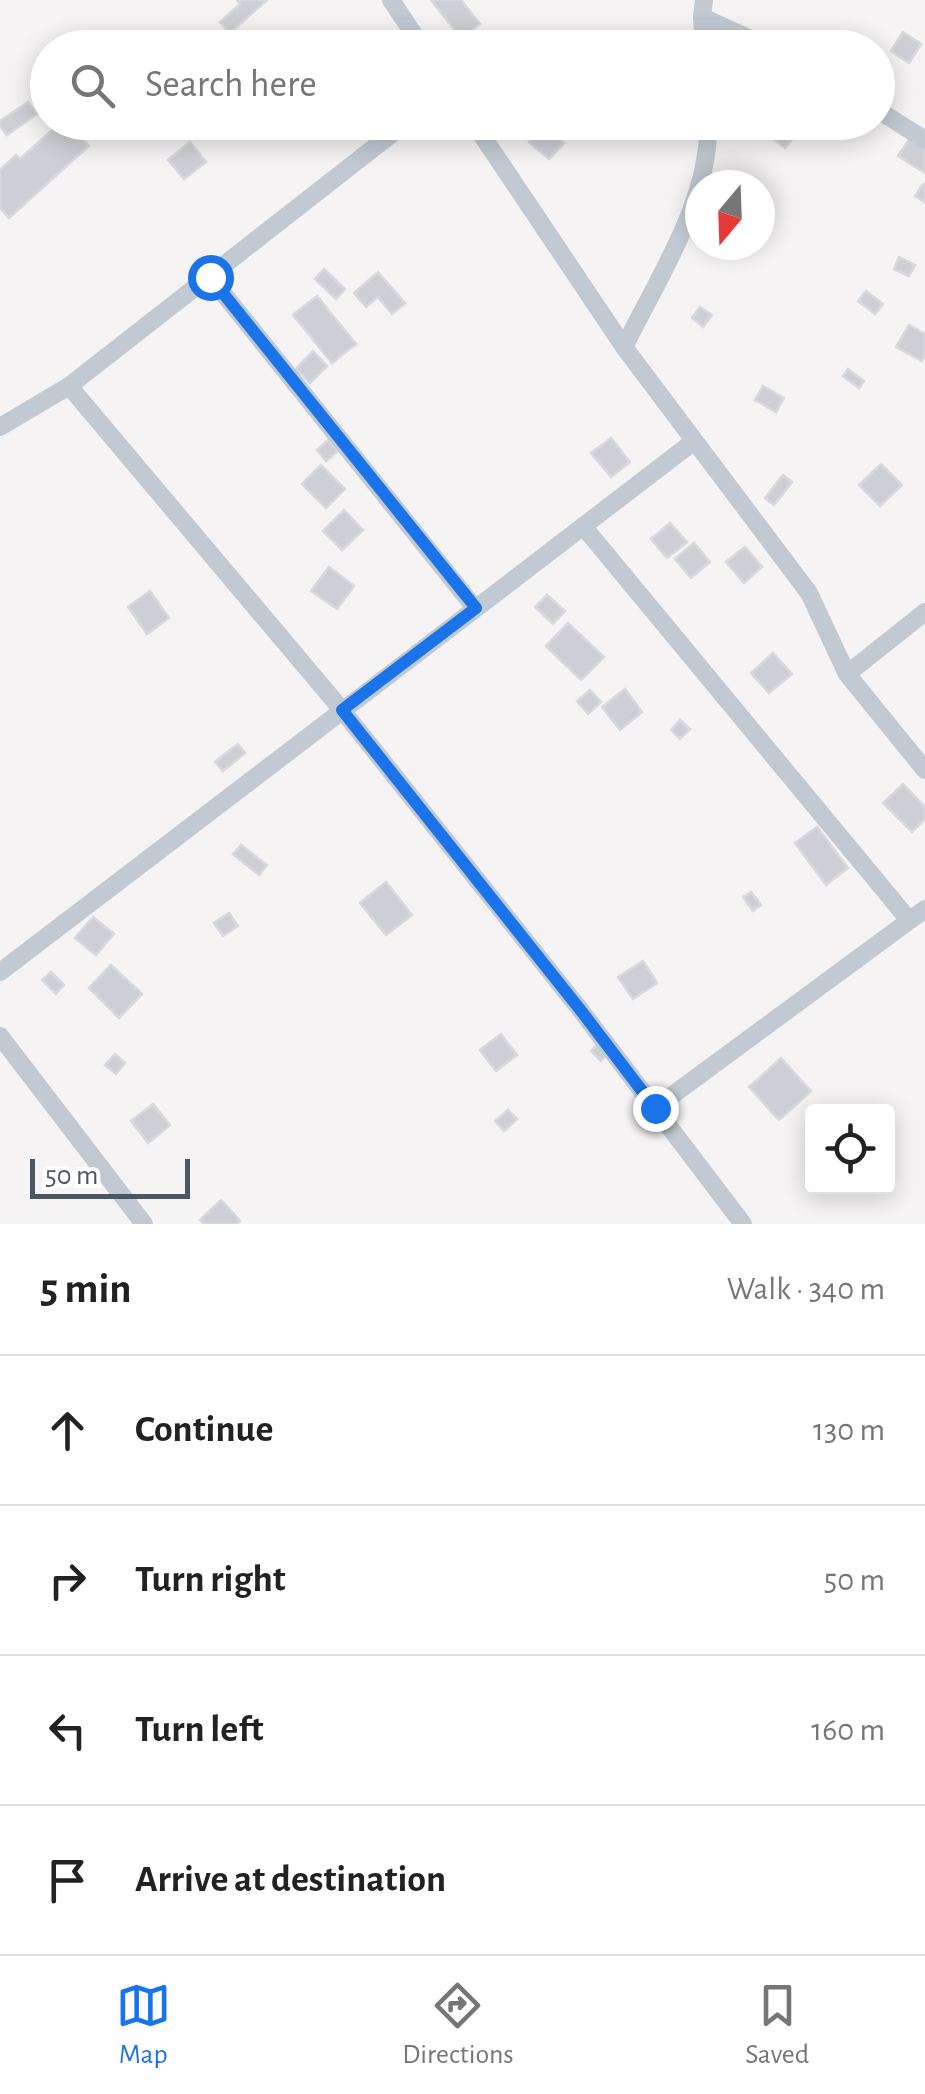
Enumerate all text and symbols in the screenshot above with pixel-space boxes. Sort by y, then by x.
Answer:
search box [30,30,895,140]
icon: search [65,58,120,113]
text: Search here [145,66,317,104]
north arrow [685,170,775,260]
route start [188,255,234,301]
route end [633,1086,679,1132]
map controls [805,1104,895,1194]
button: locate [805,1104,895,1194]
scale bar [30,1154,190,1198]
text: 50 m [45,1162,99,1190]
text: 5 min [40,1268,132,1310]
text: Walk · 340 m [727,1273,885,1305]
icon: ahead [40,1403,95,1458]
text: Continue [135,1411,273,1449]
text: 130 m [813,1414,885,1446]
icon: right [40,1553,95,1608]
text: Turn right [135,1561,285,1599]
text: 50 m [824,1564,885,1596]
icon: left [40,1703,95,1758]
text: Turn left [135,1711,263,1749]
text: 160 m [811,1714,885,1746]
icon: arrive [40,1853,95,1908]
text: Arrive at destination [135,1861,446,1899]
tab: Map [116,1978,171,2072]
tab: Directions [402,1978,514,2072]
tab: Saved [745,1978,809,2072]

